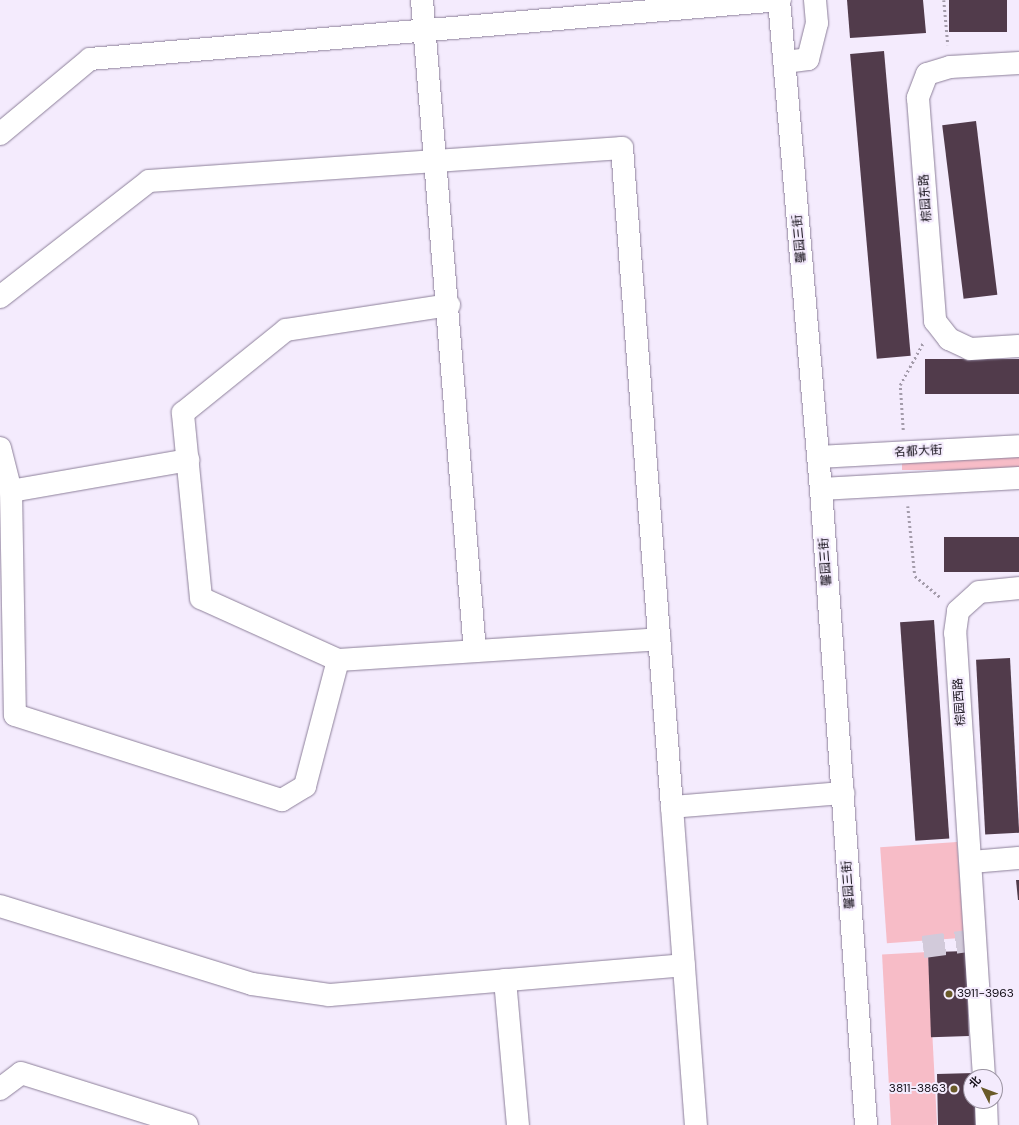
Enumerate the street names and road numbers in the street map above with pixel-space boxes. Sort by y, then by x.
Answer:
street label: 棕园东路 [917,174,935,222]
street label: 馨园三街 [791,214,809,264]
street label: 名都大街 [894,444,942,460]
street label: 馨园三街 [817,538,835,586]
street label: 棕园西路 [951,678,969,726]
street label: 馨园三街 [840,861,858,909]

